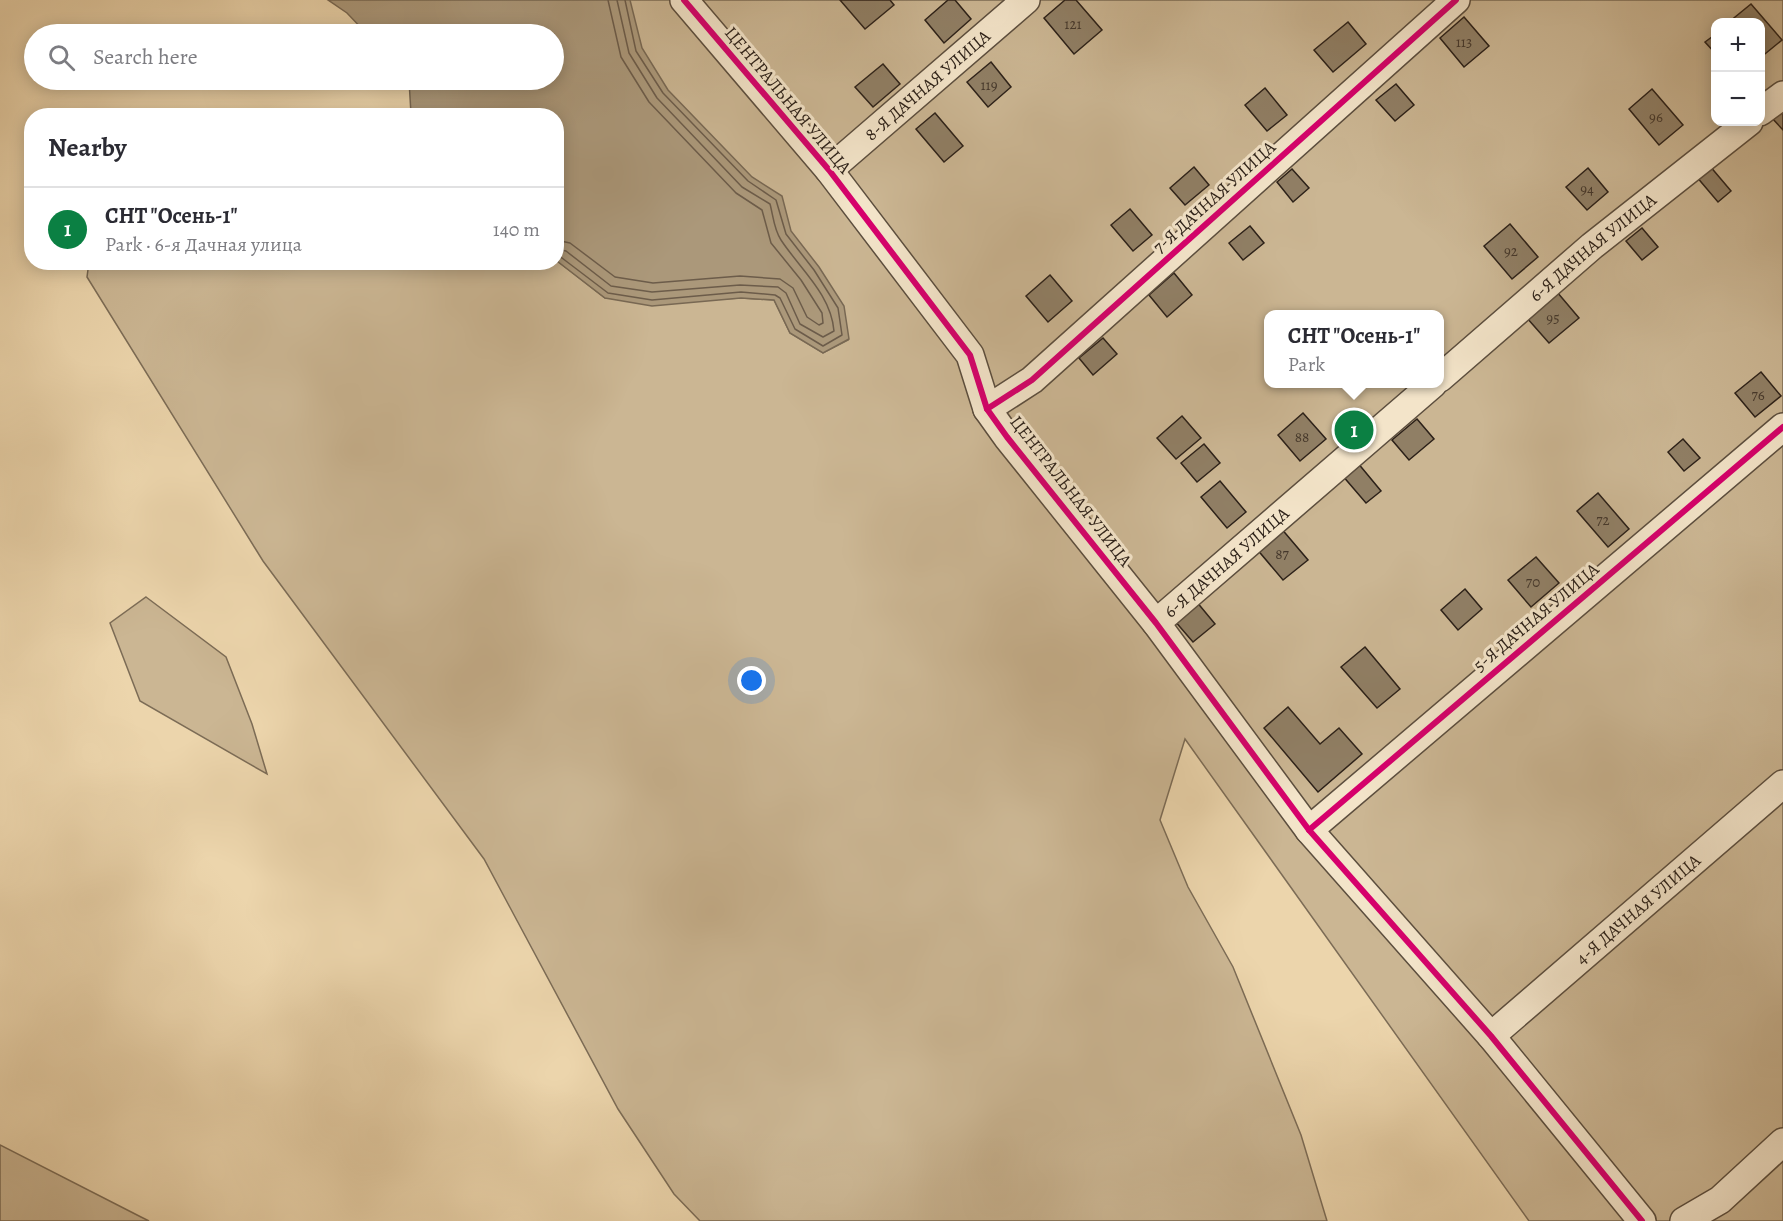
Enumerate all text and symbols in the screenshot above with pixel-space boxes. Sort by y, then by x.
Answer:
house number: 121 [1064,14,1082,34]
map controls [1711,18,1765,126]
button: + [1711,18,1765,72]
street label: ЦЕНТРАЛЬНАЯ УЛИЦА [719,21,857,179]
search box [24,24,564,90]
street label: 8-Я ДАЧНАЯ УЛИЦА [860,24,996,146]
house number: 113 [1456,32,1472,52]
icon: search [45,41,78,74]
text: Search here [93,42,198,72]
button: − [1711,72,1765,126]
house number: 119 [980,75,998,95]
house number: 96 [1649,107,1663,127]
text: Nearby [48,130,127,165]
street label: 7-Я ДАЧНАЯ УЛИЦА [1148,135,1281,259]
house number: 94 [1580,179,1594,199]
street label: 6-Я ДАЧНАЯ УЛИЦА [1524,187,1662,307]
text: СНТ "Осень-1" [105,201,237,231]
text: 1 [64,216,71,243]
text: 140 m [493,216,540,243]
text: Park · 6-я Дачная улица [105,231,302,258]
house number: 92 [1504,241,1518,261]
house number: 95 [1546,308,1560,328]
popup [1264,310,1444,388]
text: СНТ "Осень-1" [1288,321,1420,351]
text: Park [1288,351,1325,378]
house number: 76 [1751,385,1765,405]
pin: 1 [1334,408,1374,452]
street label: ЦЕНТРАЛЬНАЯ УЛИЦА [1005,411,1138,572]
house number: 88 [1295,427,1309,447]
street label: 6-Я ДАЧНАЯ УЛИЦА [1159,501,1295,623]
house number: 72 [1596,510,1610,530]
house number: 87 [1275,544,1289,564]
street label: 5-Я ДАЧНАЯ УЛИЦА [1468,557,1604,677]
house number: 70 [1526,572,1540,592]
your location [737,666,766,695]
street label: 4-Я ДАЧНАЯ УЛИЦА [1570,848,1706,970]

